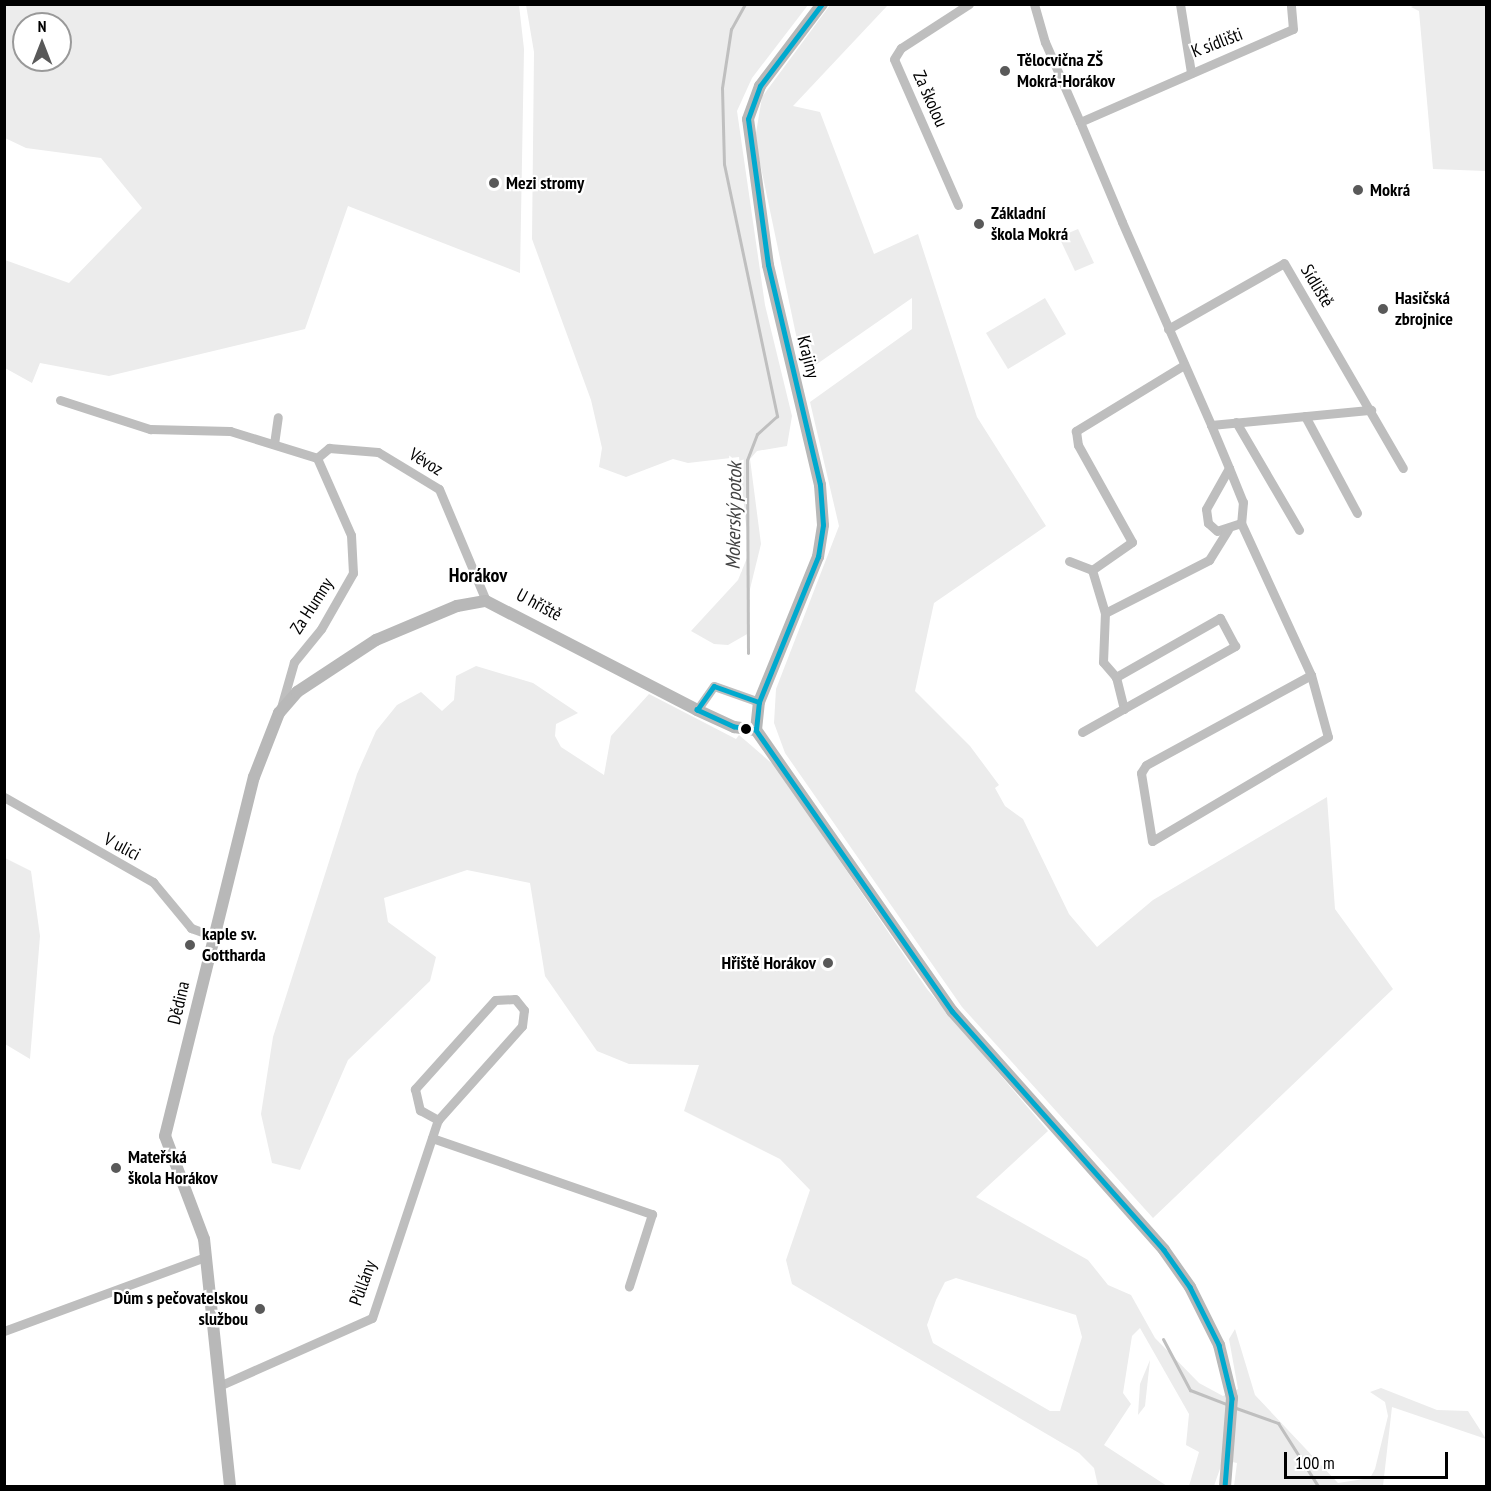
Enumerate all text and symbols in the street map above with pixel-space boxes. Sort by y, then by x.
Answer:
north arrow [12,12,72,72]
text: N [38,16,46,36]
street label: K sídlišti [1188,23,1246,63]
place label: Tělocvična ZŠ Mokrá-Horákov [1017,50,1115,92]
marker: Tělocvična ZŠ Mokrá-Horákov [998,64,1012,78]
street label: Za školou [908,68,952,130]
place label: Mezi stromy [506,172,584,194]
marker: Mezi stromy [487,176,501,190]
place label: Mokrá [1370,179,1410,201]
marker: Mokrá [1351,183,1365,197]
place label: Základní škola Mokrá [991,203,1068,246]
marker: Základní škola Mokrá [972,217,986,231]
street label: Sídliště [1296,261,1338,311]
place label: Hasičská zbrojnice [1395,288,1453,330]
marker: Hasičská zbrojnice [1376,302,1390,316]
street label: Krajiny [792,333,824,381]
street label: Vévoz [405,444,447,480]
water label: Mokerský potok [721,462,747,570]
district label: Horákov [449,563,507,587]
street label: Za Humny [286,574,338,638]
street label: U hřiště [513,584,565,626]
unlabelled marker [740,723,752,735]
street label: V ulici [100,828,144,866]
place label: kaple sv. Gottharda [202,924,266,966]
marker: kaple sv. Gottharda [183,938,197,952]
place label: Hřiště Horákov [722,952,816,974]
marker: Hřiště Horákov [821,956,835,970]
street label: Dědina [164,979,194,1027]
place label: Mateřská škola Horákov [128,1147,218,1190]
marker: Mateřská škola Horákov [109,1161,123,1175]
street label: Půllány [345,1258,381,1308]
place label: Dům s pečovatelskou službou [114,1288,248,1330]
marker: Dům s pečovatelskou službou [253,1302,267,1316]
scale bar [1287,1440,1450,1478]
text: 100 m [1295,1451,1335,1474]

